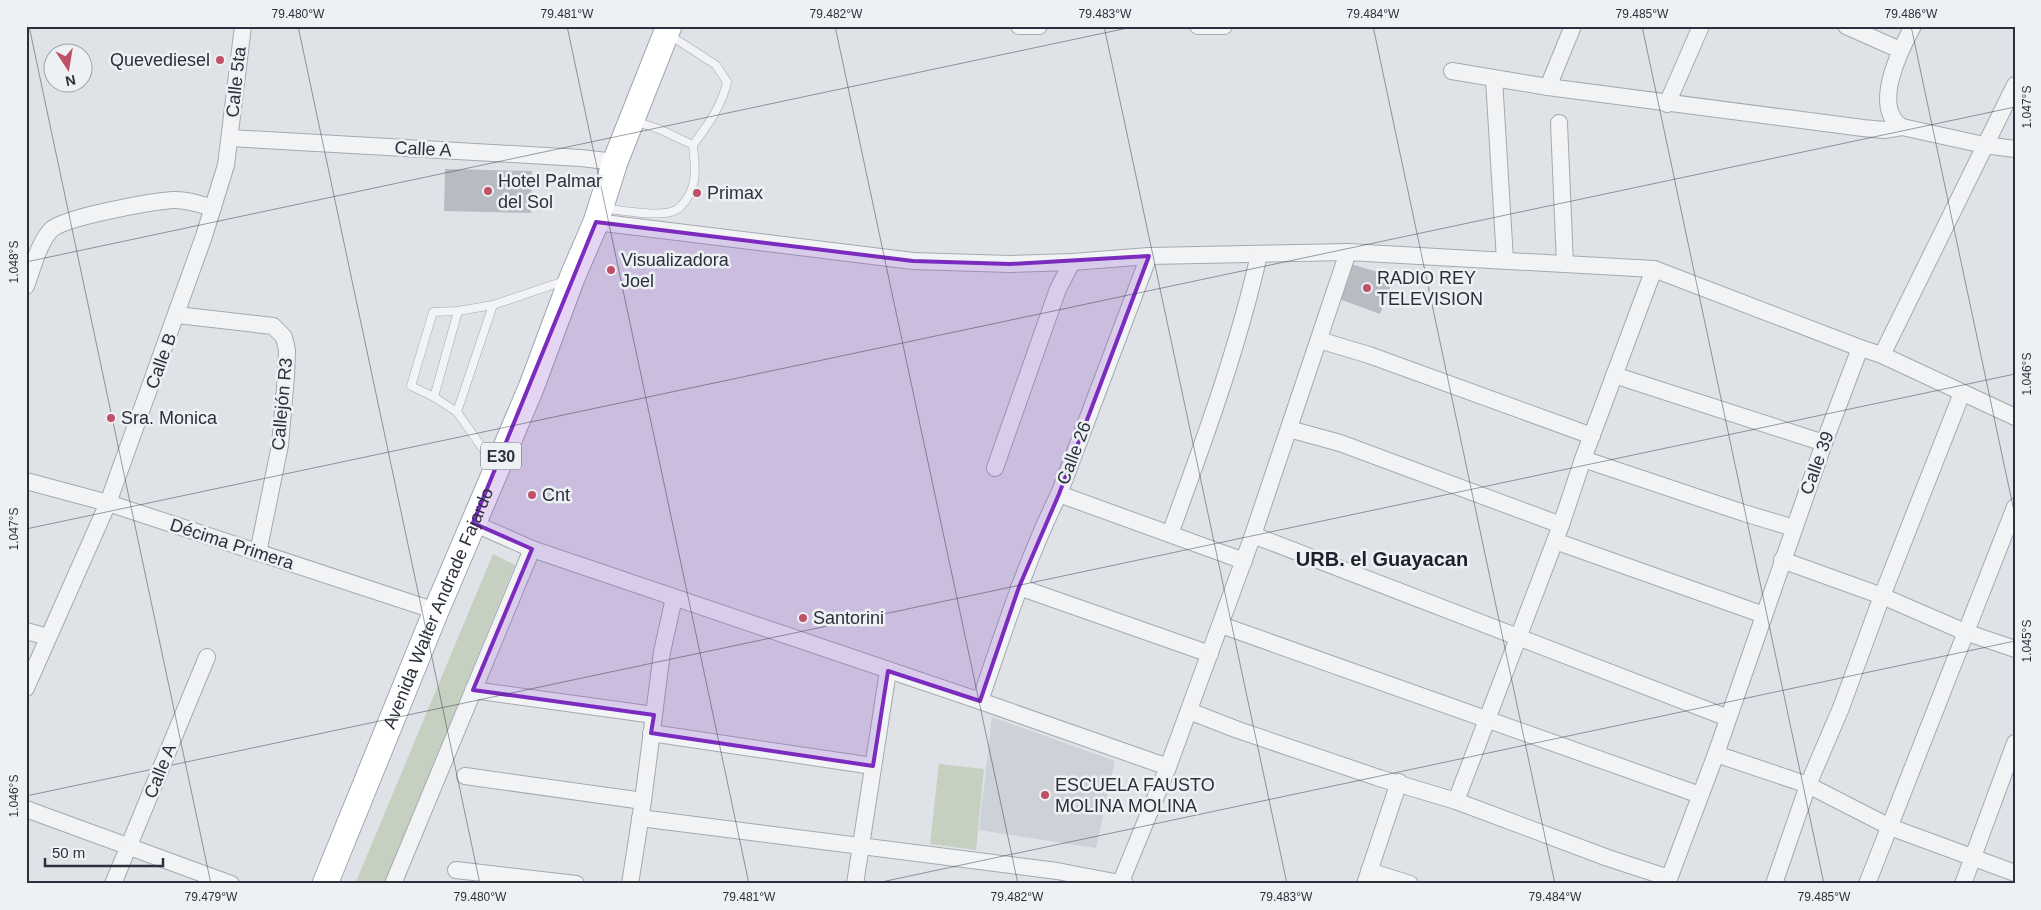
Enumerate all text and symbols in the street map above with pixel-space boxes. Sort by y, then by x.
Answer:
text: 79.480°W [272,7,325,21]
text: 79.481°W [541,7,594,21]
text: 79.482°W [810,7,863,21]
text: 79.483°W [1079,7,1132,21]
text: 79.484°W [1347,7,1400,21]
text: 79.485°W [1616,7,1669,21]
text: 79.486°W [1885,7,1938,21]
north arrow [42,42,92,92]
street label: Calle 5ta [222,45,250,118]
place label: Quevediesel [110,50,210,70]
marker: Quevediesel [214,54,226,66]
text: N [64,72,77,90]
text: 1.047°S [2020,86,2034,128]
street label: Calle A [394,138,452,160]
place label: Hotel Palmar del Sol [498,171,602,212]
place label: Primax [707,183,763,203]
marker: Hotel Palmar del Sol [482,185,494,197]
marker: Primax [691,187,703,199]
text: 1.048°S [7,241,21,283]
place label: Visualizadora Joel [621,250,730,291]
marker: Visualizadora Joel [605,264,617,276]
place label: RADIO REY TELEVISION [1377,268,1483,309]
marker: RADIO REY TELEVISION [1361,282,1373,294]
street label: Calle B [142,330,180,392]
text: 1.046°S [2020,353,2034,395]
street label: Callejón R3 [268,357,296,451]
place label: Sra. Monica [121,408,218,428]
marker: Sra. Monica [105,412,117,424]
street label: Calle 26 [1053,419,1095,487]
street label: Calle 39 [1796,429,1838,497]
road number: E30 [481,442,521,470]
street label: Avenida Walter Andrade Fajardo [379,485,497,732]
place label: Cnt [542,485,570,505]
marker: Cnt [526,489,538,501]
text: 1.047°S [7,508,21,550]
street label: Décima Primera [168,515,297,574]
district label: URB. el Guayacan [1296,548,1468,570]
place label: Santorini [813,608,884,628]
marker: Santorini [797,612,809,624]
text: 1.045°S [2020,620,2034,662]
street label: Calle A [140,741,180,801]
text: 1.046°S [7,775,21,817]
place label: ESCUELA FAUSTO MOLINA MOLINA [1055,775,1215,816]
marker: ESCUELA FAUSTO MOLINA MOLINA [1039,789,1051,801]
scale bar [45,835,162,867]
text: 50 m [52,844,85,861]
text: 79.479°W [185,890,238,904]
text: 79.480°W [454,890,507,904]
text: 79.481°W [723,890,776,904]
text: 79.482°W [991,890,1044,904]
text: 79.483°W [1260,890,1313,904]
text: 79.484°W [1529,890,1582,904]
text: 79.485°W [1798,890,1851,904]

